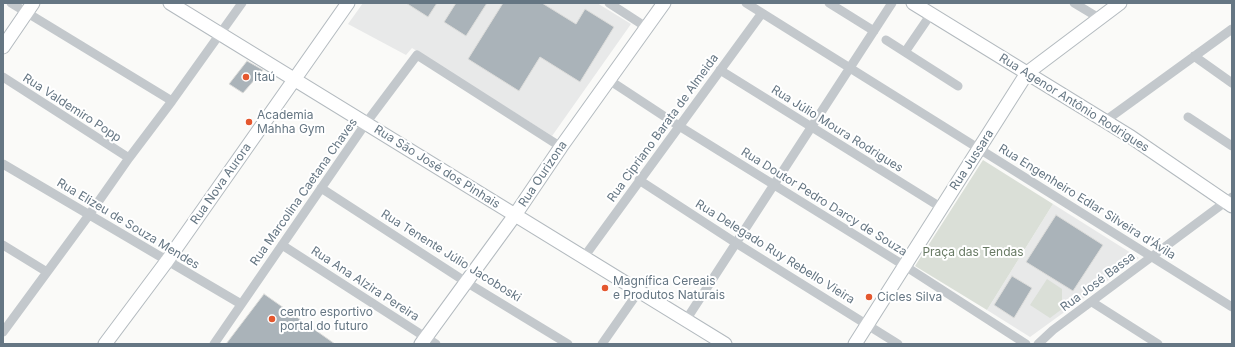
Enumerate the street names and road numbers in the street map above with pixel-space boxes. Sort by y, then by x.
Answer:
street label: Rua Cipriano Barata de Almeida [604,51,722,205]
street label: Rua Agenor Antônio Rodrigues [996,51,1152,155]
street label: Rua Valdemiro Popp [20,71,124,145]
street label: Rua Júlio Moura Rodrigues [769,82,905,176]
street label: Rua Marcolina Caetana Chaves [247,116,361,268]
street label: Rua São José dos Pinhais [371,122,503,212]
street label: Rua Jussara [947,127,997,193]
street label: Rua Ourizona [516,138,570,210]
street label: Rua Nova Aurora [188,141,254,227]
street label: Rua Engenheiro Edlar Silveira d'Ávila [996,141,1178,263]
street label: Rua Doutor Pedro Darcy de Souza [738,145,910,259]
street label: Rua Elizeu de Souza Mendes [54,176,202,272]
street label: Rua Delegado Ruy Rebello Vieira [693,197,857,307]
street label: Rua Tenente Júlio Jacoboski [378,207,524,305]
street label: Rua Ana Alzira Pereira [308,244,422,324]
street label: Rua José Bassa [1058,249,1138,315]

